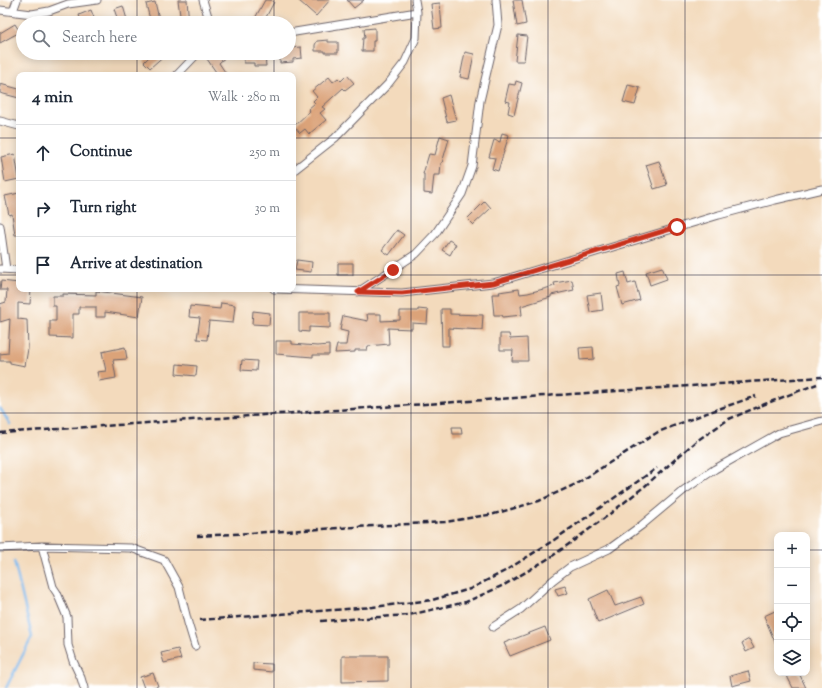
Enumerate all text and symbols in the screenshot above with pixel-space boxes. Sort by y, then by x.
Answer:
search box [16,16,296,60]
icon: search [30,27,52,49]
text: Search here [62,28,137,49]
text: 4 min [32,86,73,110]
text: Walk · 280 m [208,89,280,107]
icon: ahead [32,142,54,164]
text: Continue [70,142,132,163]
text: 250 m [249,144,280,162]
icon: right [32,198,54,220]
text: Turn right [70,198,136,219]
text: 30 m [254,200,280,218]
route start [668,218,686,236]
icon: arrive [32,254,54,276]
text: Arrive at destination [70,254,203,275]
route end [384,261,402,279]
map controls [774,532,810,676]
button: + [774,532,810,568]
button: − [774,568,810,604]
button: locate [774,604,810,640]
button: layers [774,640,810,676]

